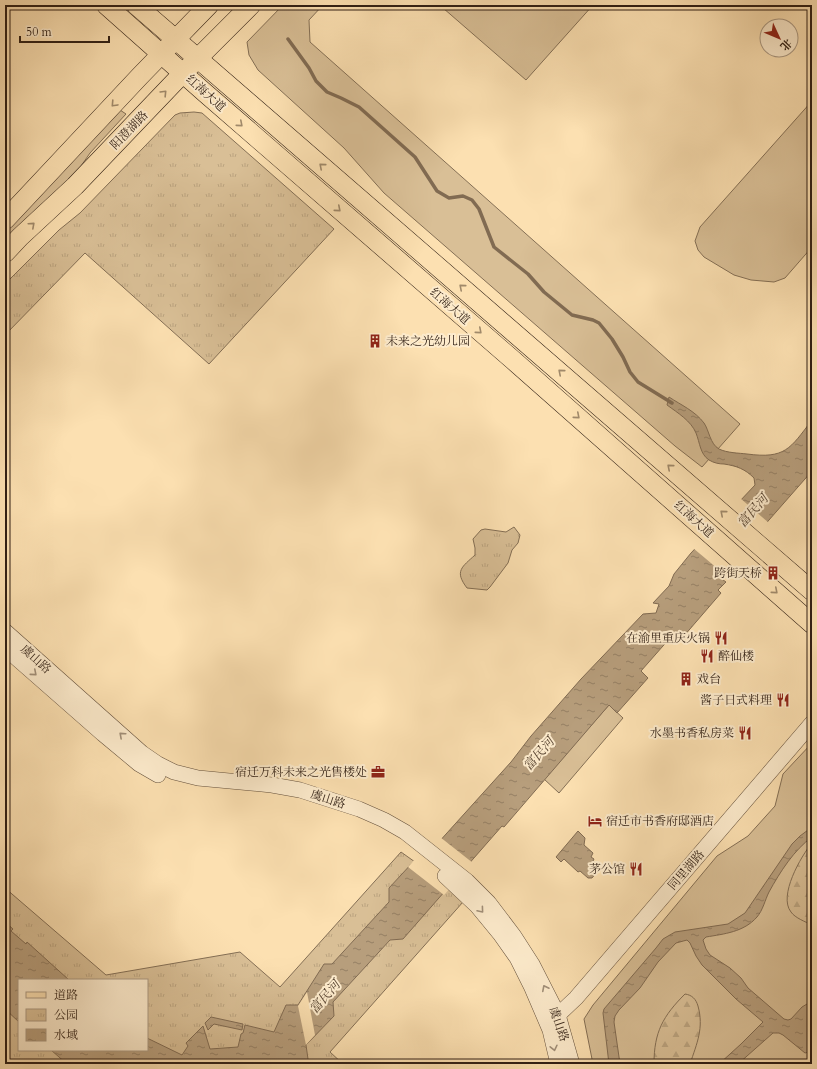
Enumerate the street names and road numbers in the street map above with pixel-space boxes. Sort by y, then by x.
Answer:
street label: 红海大道 [183,71,229,115]
street label: 阳澄湖路 [107,107,151,153]
street label: 红海大道 [427,284,473,328]
street label: 红海大道 [671,497,717,541]
street label: 虞山路 [17,641,55,677]
street label: 虞山路 [308,786,348,812]
street label: 同里湖路 [664,847,708,893]
street label: 虞山路 [546,1004,572,1044]

